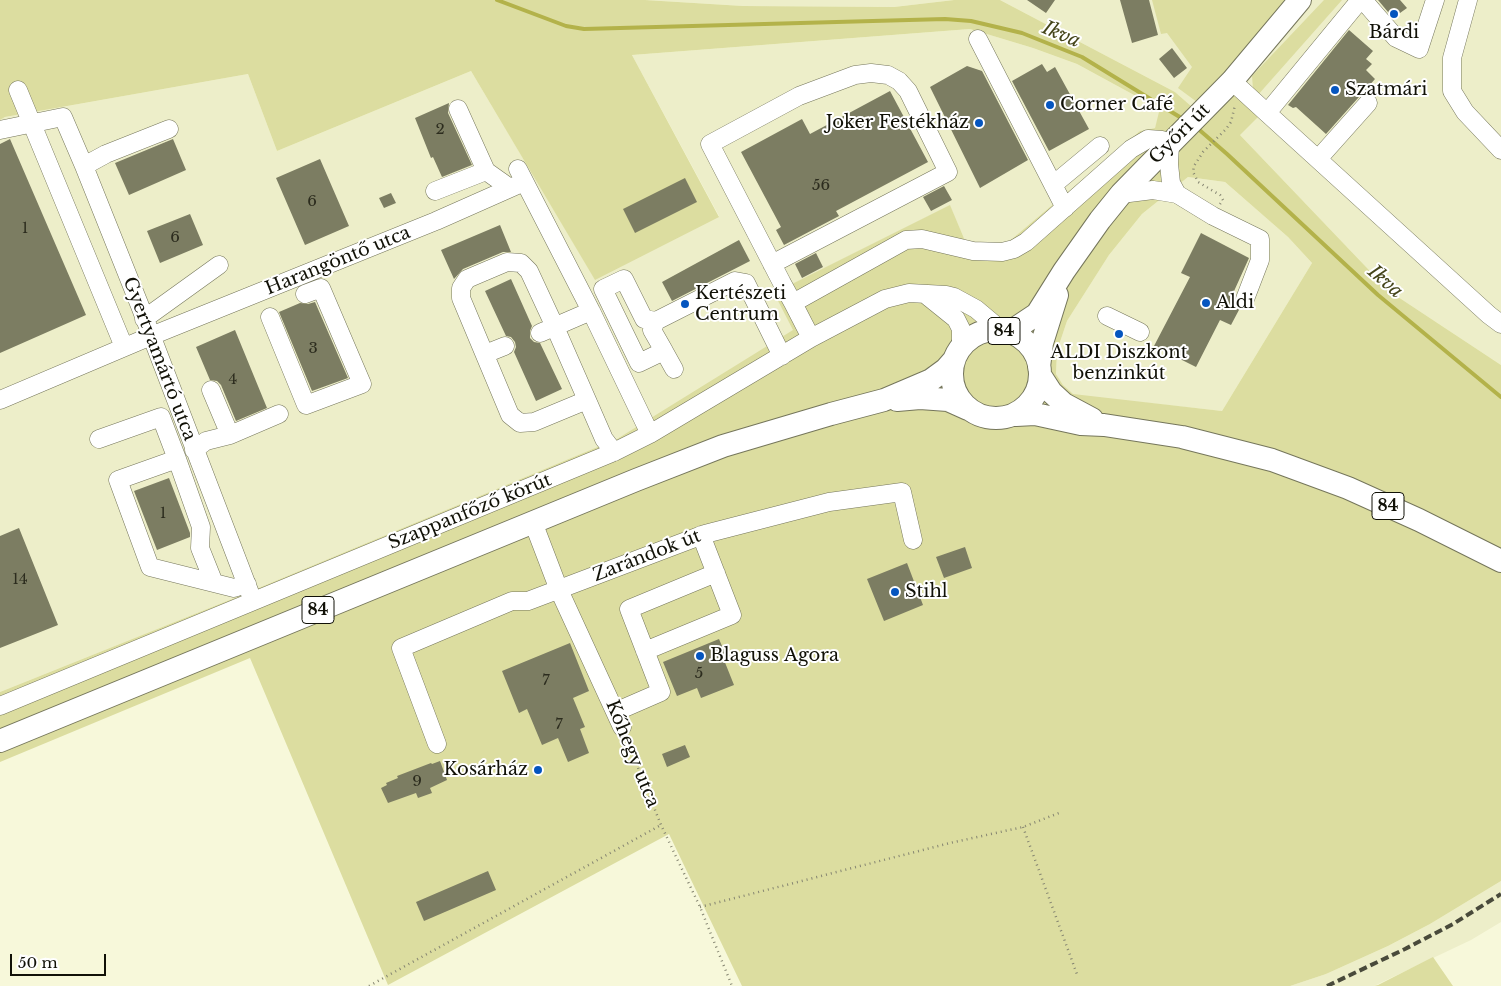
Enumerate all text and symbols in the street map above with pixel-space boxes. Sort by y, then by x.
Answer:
marker: Bárdi [1388,8,1400,20]
water label: Ikva [1039,17,1083,53]
place label: Bárdi [1369,22,1419,44]
place label: Szatmári [1345,79,1427,101]
marker: Szatmári [1329,84,1341,96]
place label: Corner Café [1060,94,1173,116]
marker: Corner Café [1044,99,1056,111]
street label: Győri út [1145,99,1215,169]
place label: Joker Festékház [826,112,969,134]
marker: Joker Festékház [973,117,985,129]
house number: 2 [435,121,445,139]
house number: 56 [812,177,830,195]
house number: 6 [307,193,317,211]
house number: 1 [22,220,28,238]
street label: Harangöntő utca [262,222,414,300]
house number: 6 [170,229,180,247]
water label: Ikva [1363,261,1407,303]
street label: Gyertyamártó utca [118,274,200,444]
place label: Kertészeti Centrum [695,283,786,326]
place label: Aldi [1216,292,1254,314]
marker: Aldi [1200,297,1212,309]
marker: Kertészeti Centrum [679,298,691,310]
road number: 84 [988,318,1020,344]
marker: ALDI Diszkont benzinkút [1113,328,1125,340]
house number: 3 [308,340,318,358]
place label: ALDI Diszkont benzinkút [1051,342,1187,384]
house number: 4 [229,371,237,389]
street label: Szappanfőző körút [385,469,555,555]
road number: 84 [1372,492,1404,520]
house number: 1 [160,505,166,523]
street label: Zarándok út [590,526,704,586]
house number: 14 [12,571,28,589]
place label: Stihl [905,581,948,603]
marker: Stihl [889,586,901,598]
road number: 84 [302,596,334,624]
place label: Blaguss Agora [710,645,839,667]
marker: Blaguss Agora [694,650,706,662]
house number: 5 [695,665,703,683]
house number: 7 [542,672,550,690]
street label: Kőhegy utca [601,697,663,811]
house number: 7 [555,716,563,734]
place label: Kosárház [444,759,528,781]
marker: Kosárház [532,764,544,776]
house number: 9 [412,773,422,791]
scale bar [12,944,109,976]
text: 50 m [18,953,58,972]

